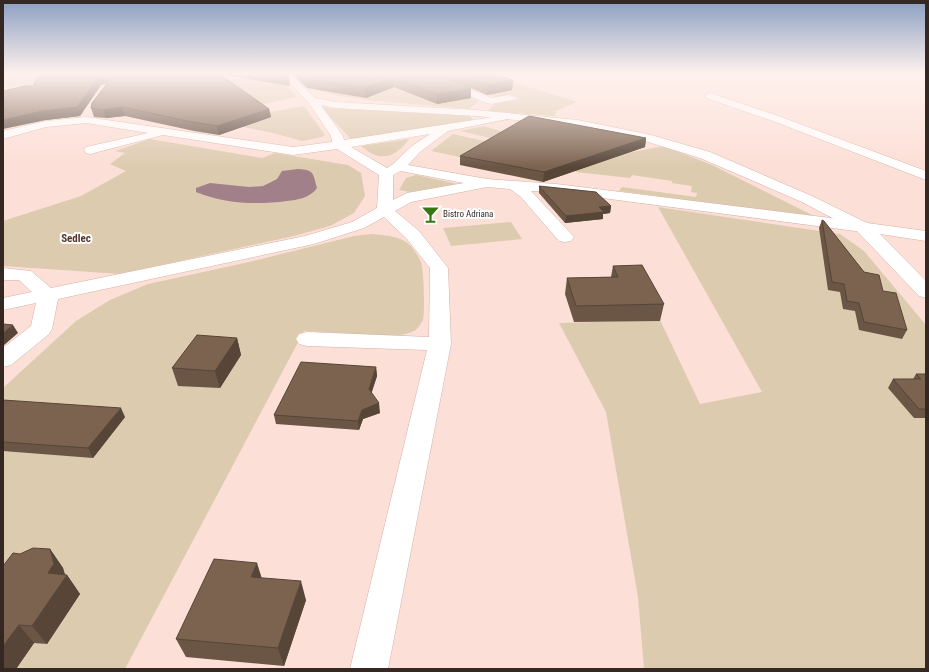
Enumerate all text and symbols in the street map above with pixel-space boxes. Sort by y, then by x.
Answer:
bar icon: Bistro Adriana [420,204,440,224]
place label: Bistro Adriana [443,209,493,219]
district label: Sedlec [61,232,91,245]

